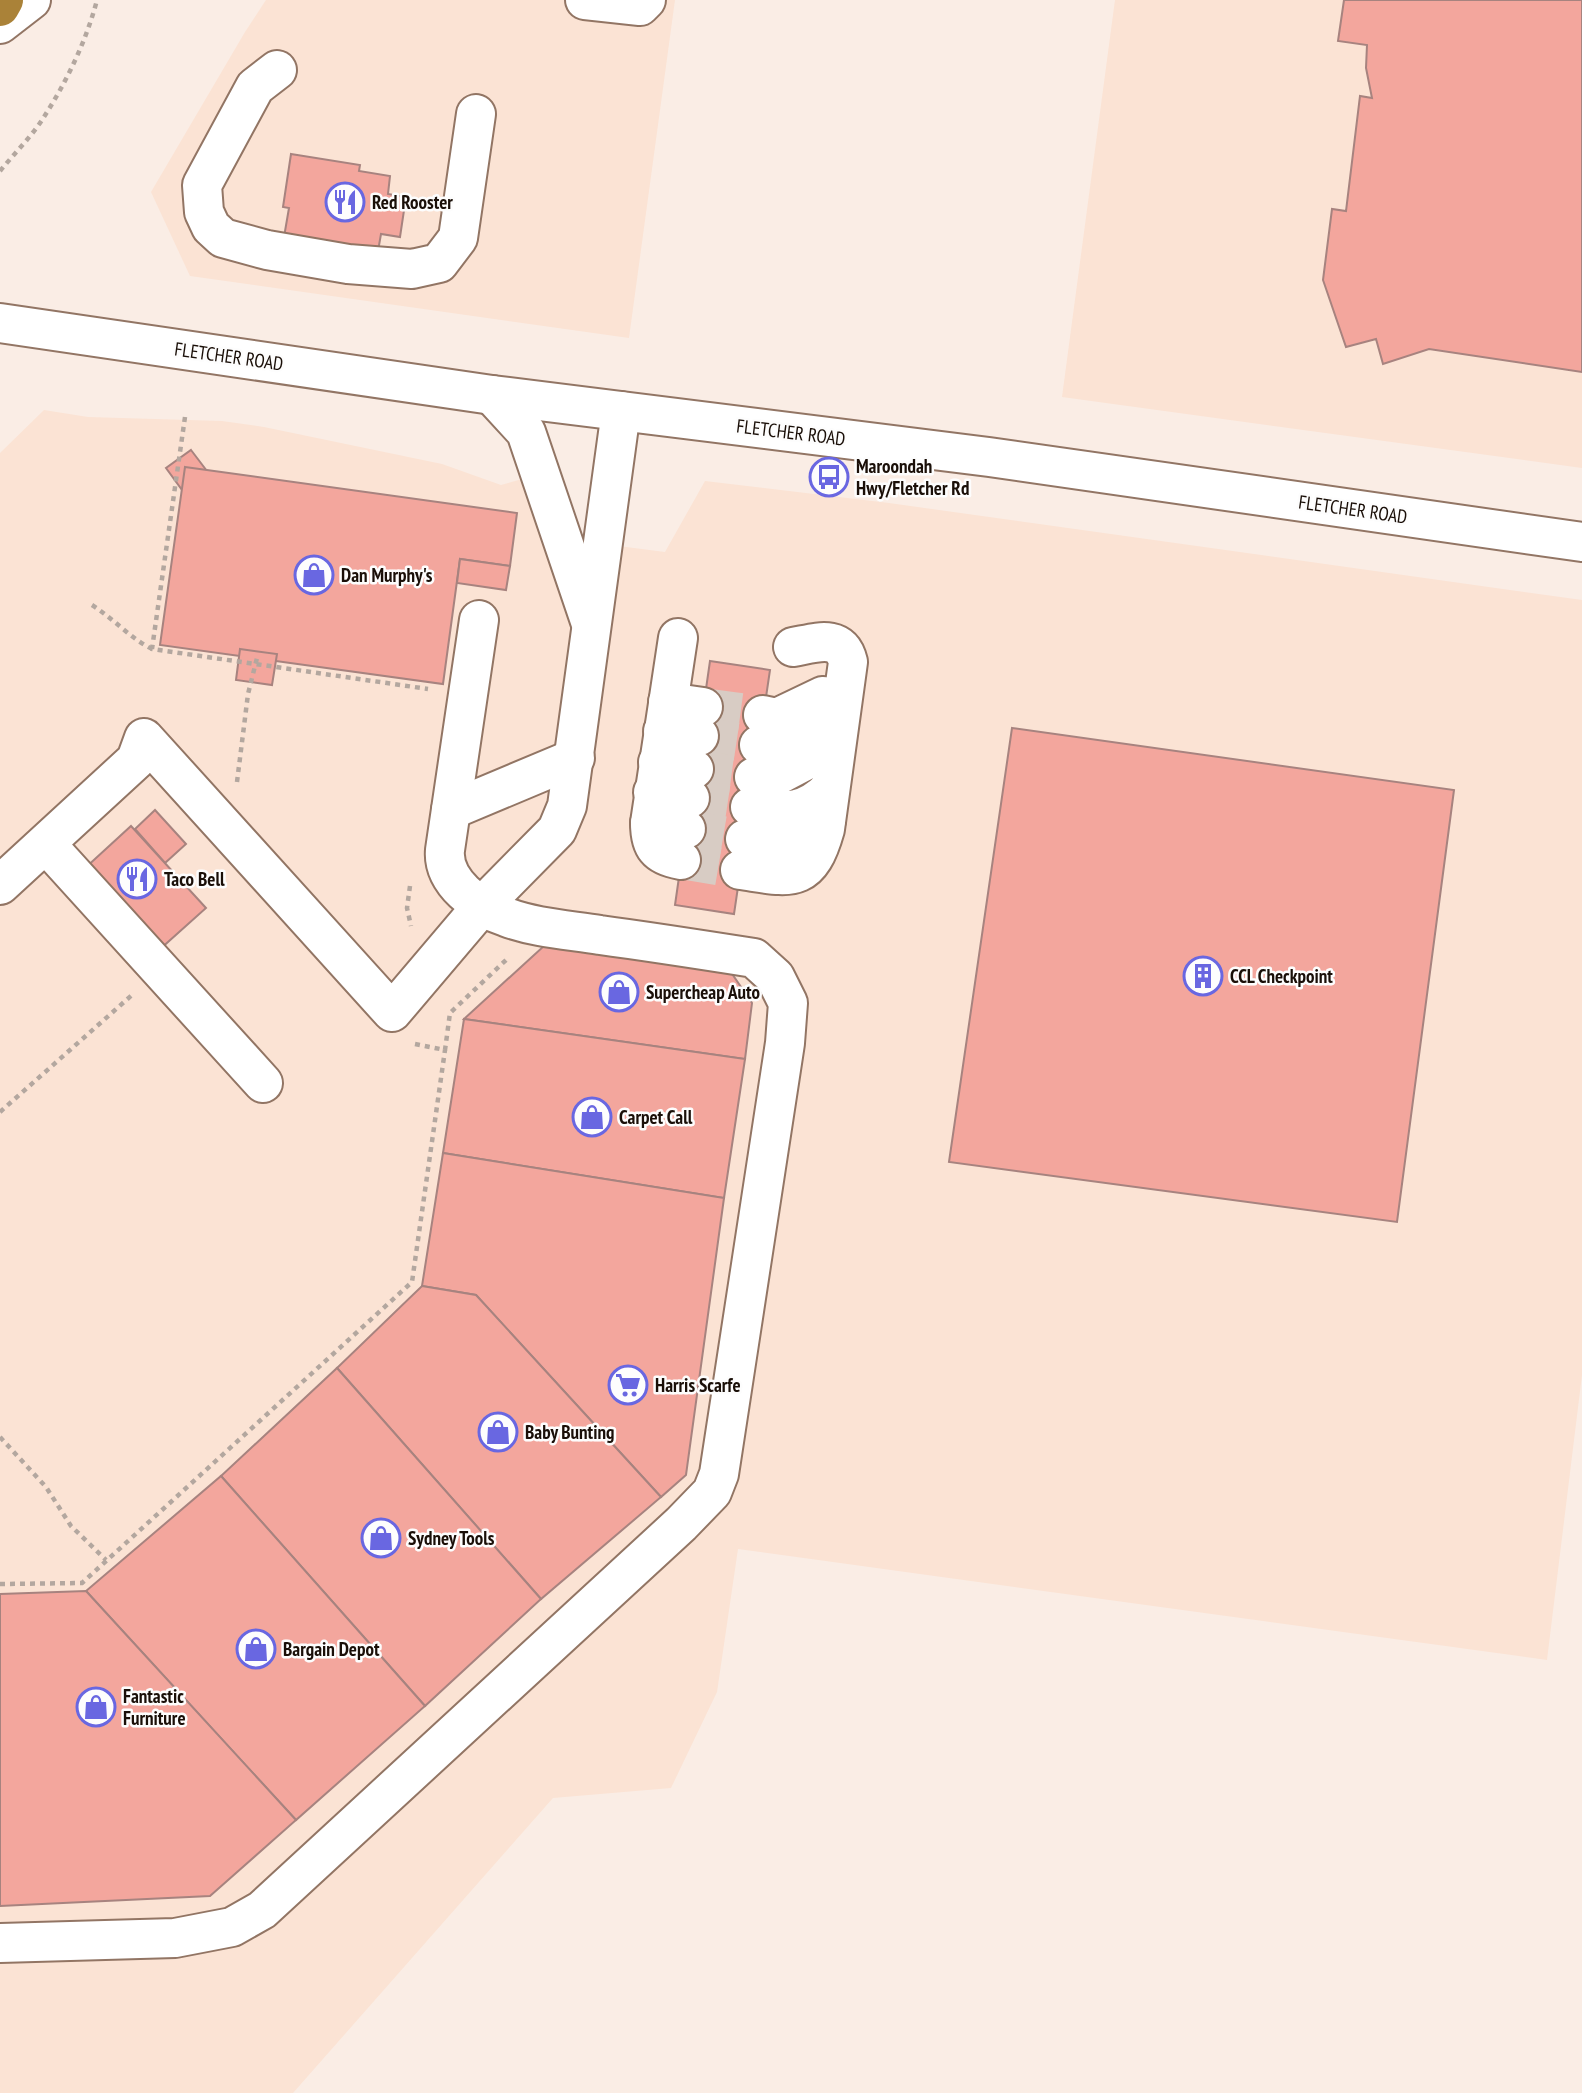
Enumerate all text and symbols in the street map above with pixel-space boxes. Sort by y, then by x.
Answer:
restaurant icon: Red Rooster [324,181,366,223]
place label: Red Rooster [372,190,453,214]
street label: FLETCHER ROAD [173,337,285,376]
street label: FLETCHER ROAD [735,413,847,451]
place label: Maroondah Hwy/Fletcher Rd [856,454,969,500]
bus stop icon: Maroondah Hwy/Fletcher Rd [808,456,850,498]
street label: FLETCHER ROAD [1297,490,1409,529]
shop icon: Dan Murphy's [293,554,335,596]
place label: Dan Murphy's [341,563,433,587]
restaurant icon: Taco Bell [116,858,158,900]
place label: Taco Bell [164,867,225,891]
building icon: CCL Checkpoint [1182,955,1224,997]
place label: CCL Checkpoint [1230,964,1333,988]
shop icon: Supercheap Auto [598,971,640,1013]
place label: Supercheap Auto [646,980,760,1004]
shop icon: Carpet Call [571,1096,613,1138]
place label: Carpet Call [619,1105,693,1129]
supermarket icon: Harris Scarfe [607,1364,649,1406]
place label: Harris Scarfe [655,1373,741,1397]
shop icon: Baby Bunting [477,1411,519,1453]
place label: Baby Bunting [525,1420,614,1444]
shop icon: Sydney Tools [360,1517,402,1559]
place label: Sydney Tools [408,1526,495,1550]
shop icon: Bargain Depot [235,1628,277,1670]
place label: Bargain Depot [283,1637,380,1661]
place label: Fantastic Furniture [123,1684,186,1730]
shop icon: Fantastic Furniture [75,1686,117,1728]

